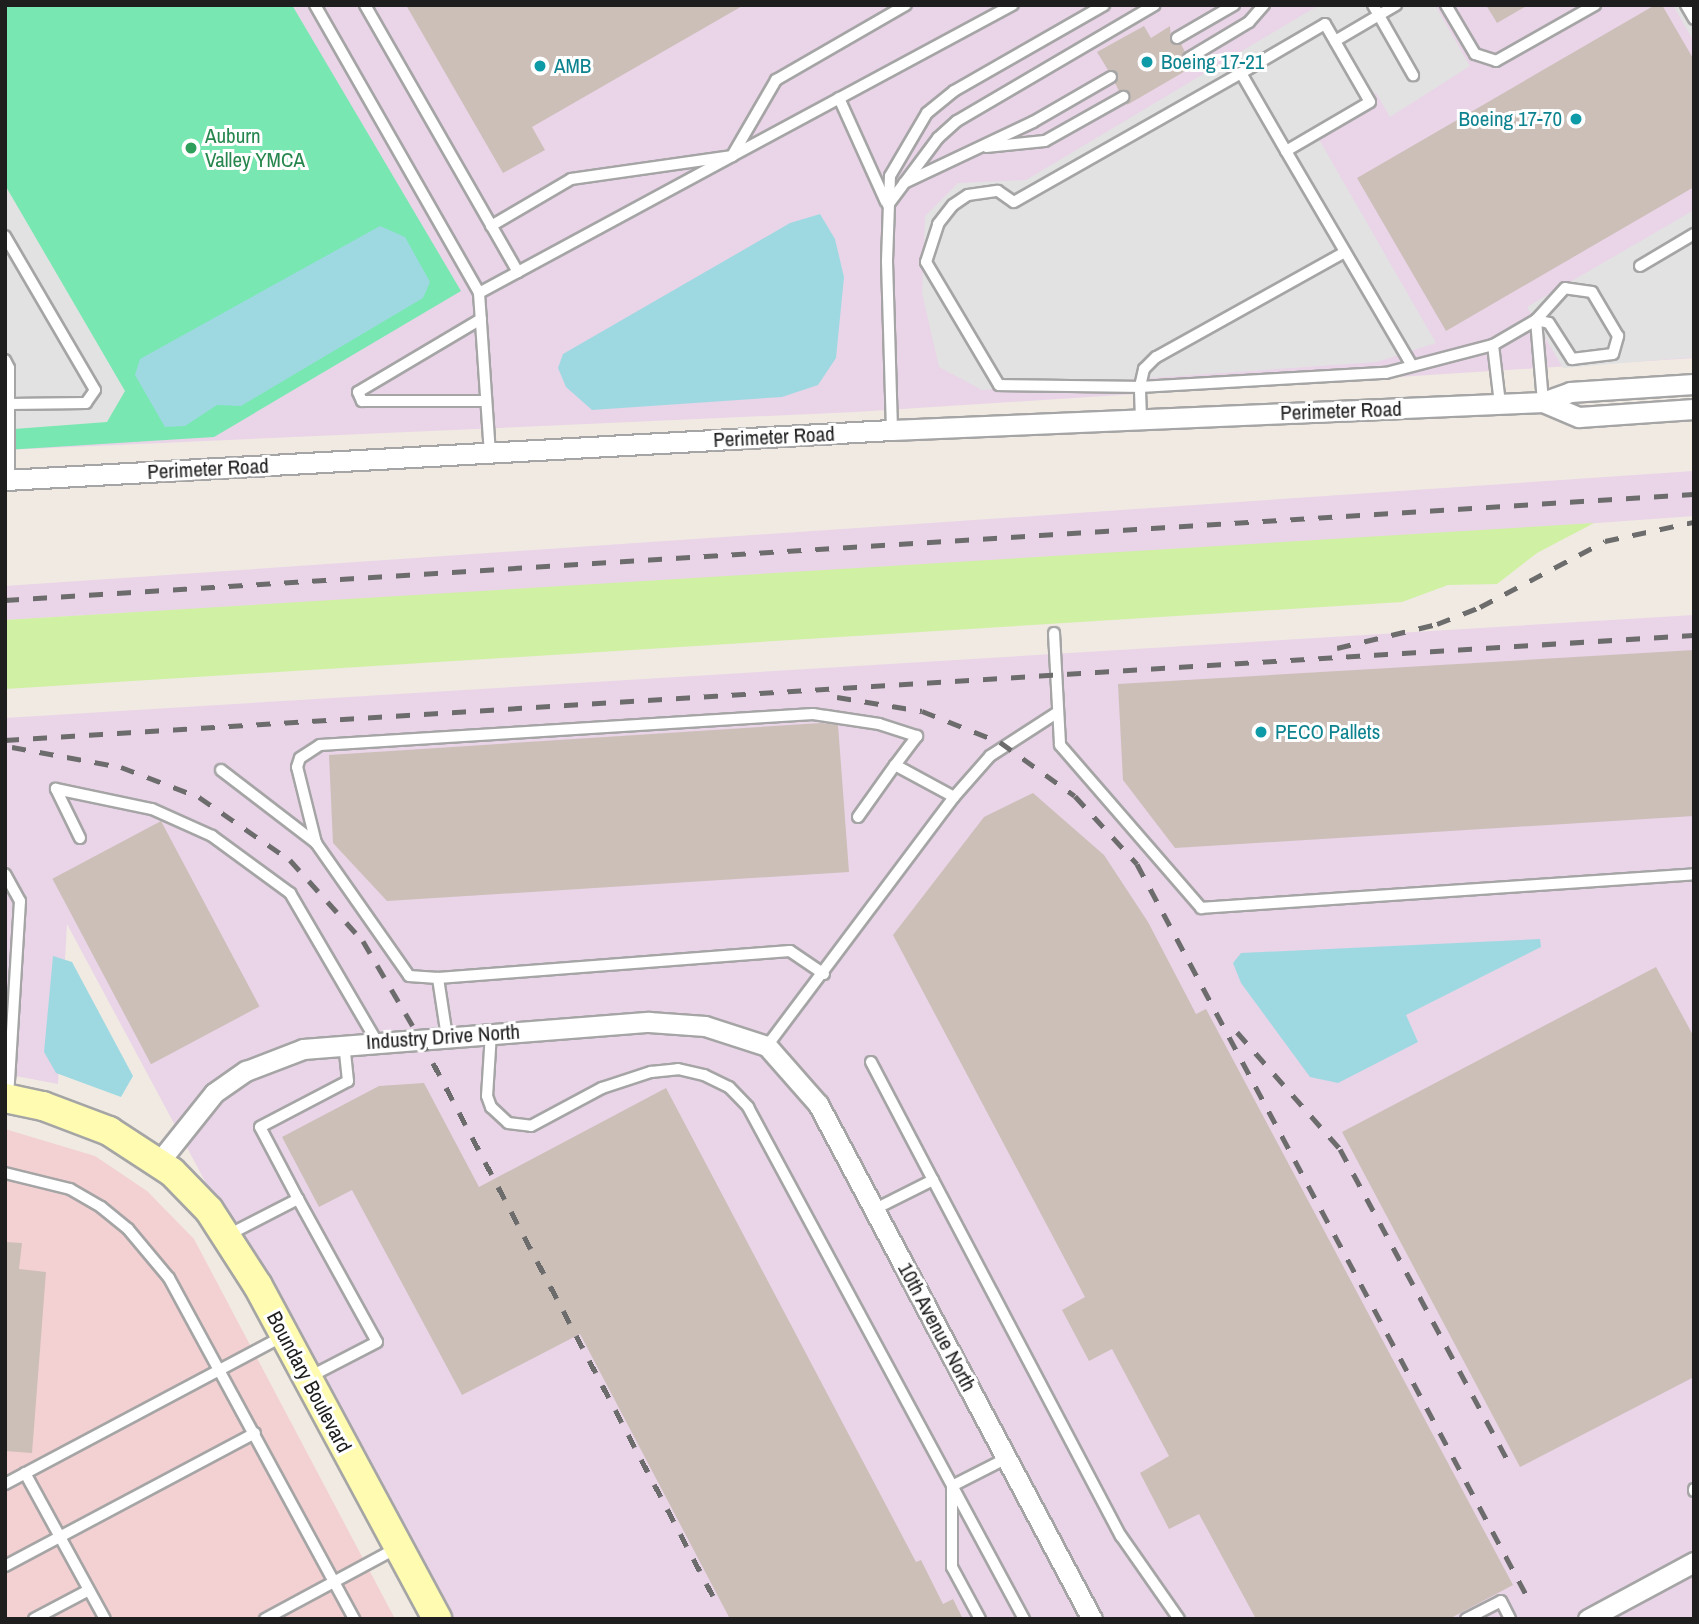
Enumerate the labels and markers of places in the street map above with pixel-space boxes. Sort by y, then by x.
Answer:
place label: Boeing 17-21 [1161,49,1264,75]
place label: AMB [554,53,591,79]
marker: Boeing 17-21 [1139,54,1155,70]
marker: AMB [532,58,548,74]
place label: Boeing 17-70 [1459,106,1562,132]
marker: Boeing 17-70 [1568,111,1584,127]
place label: Auburn Valley YMCA [205,123,305,173]
marker: Auburn Valley YMCA [183,140,199,156]
place label: PECO Pallets [1275,719,1380,745]
marker: PECO Pallets [1253,724,1269,740]

